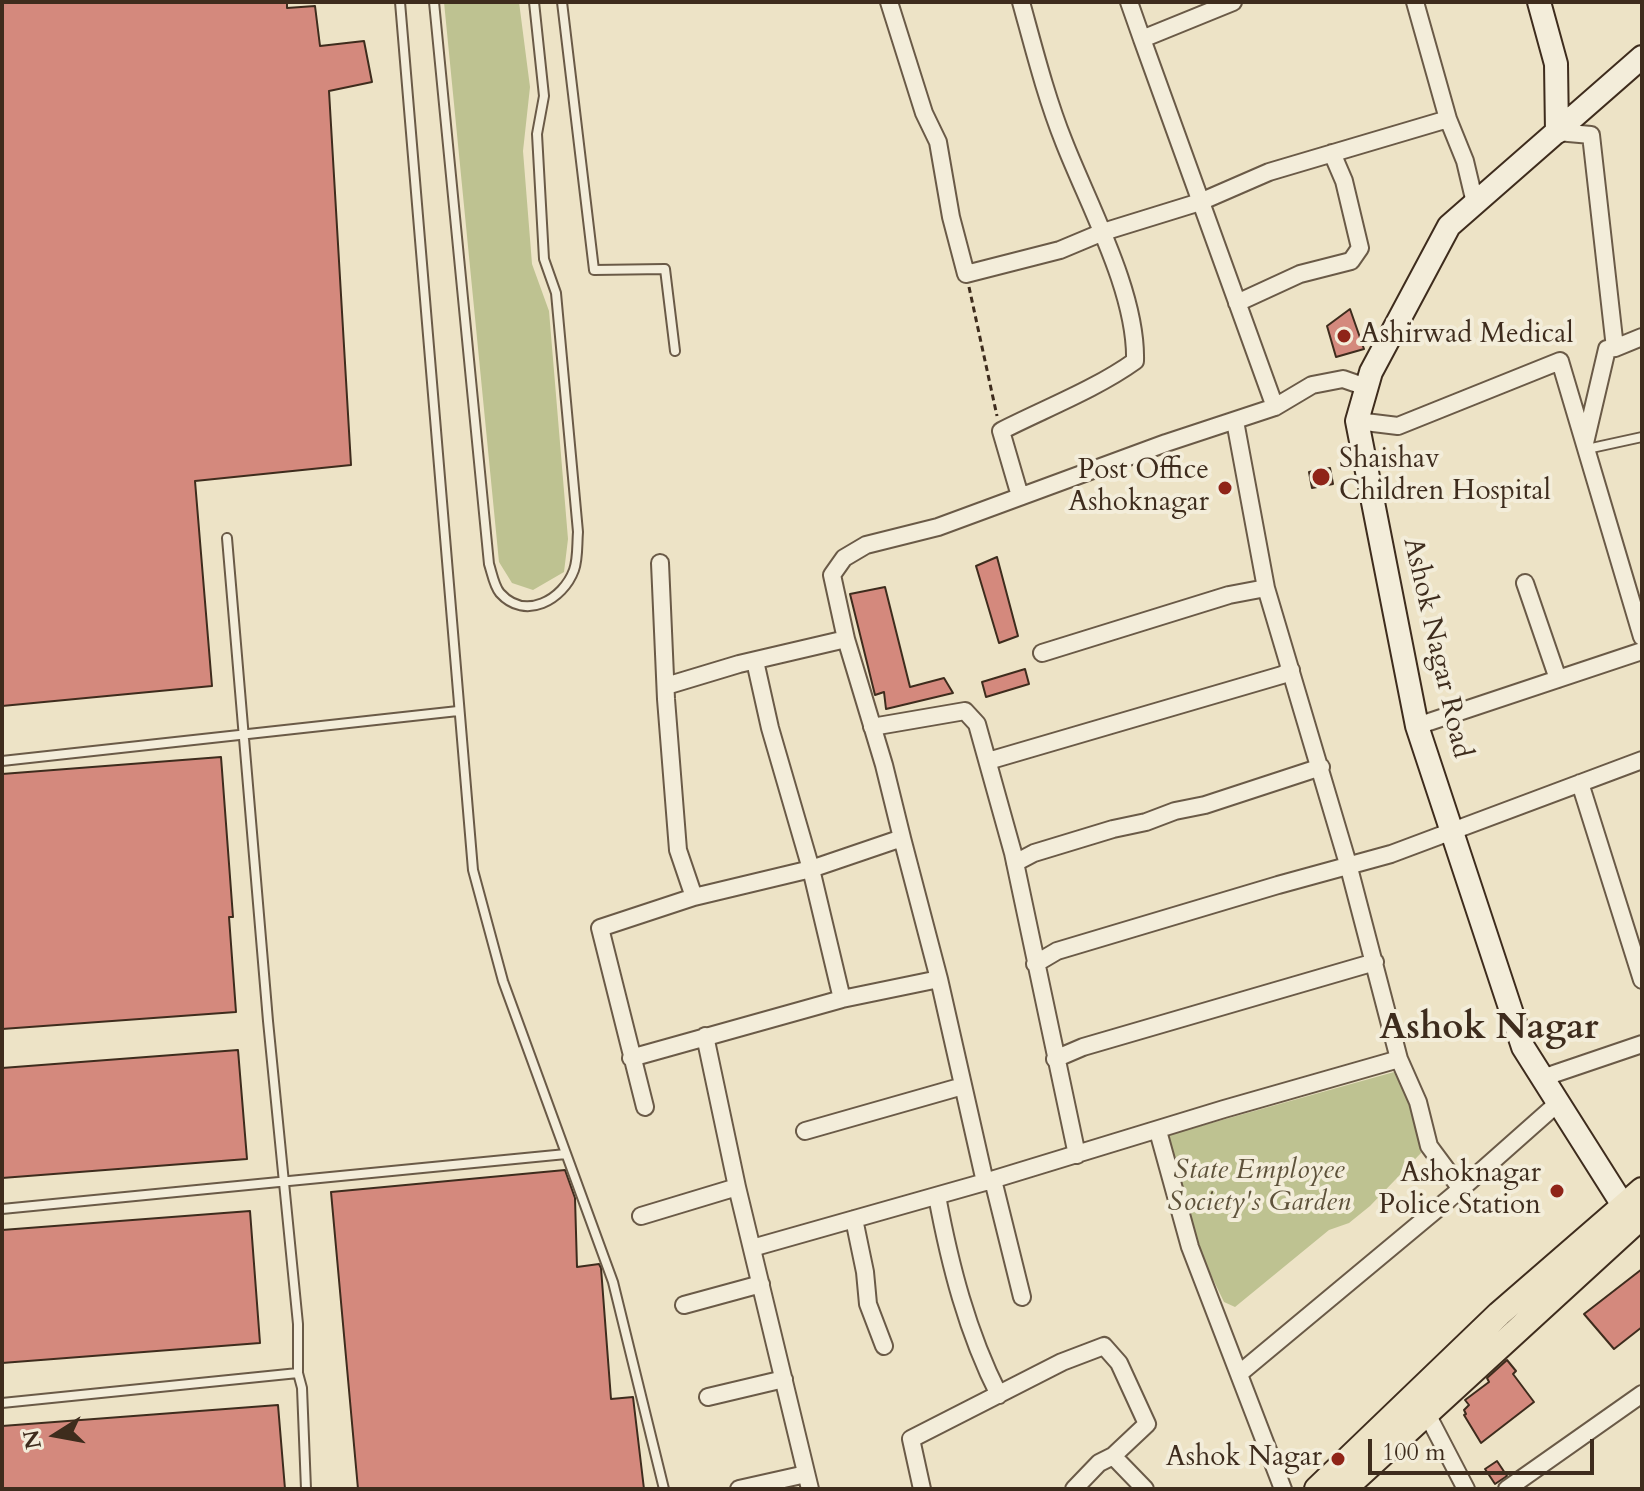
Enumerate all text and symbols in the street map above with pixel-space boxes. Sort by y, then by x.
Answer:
place label: Ashirwad Medical [1360,319,1574,353]
marker: Ashirwad Medical [1335,327,1353,345]
place label: Shaishav Children Hospital [1339,444,1551,510]
place label: Post Office Ashoknagar [1068,455,1209,521]
marker: Shaishav Children Hospital [1310,466,1332,488]
marker: Post Office Ashoknagar [1216,479,1234,497]
street label: Ashok Nagar Road [1394,534,1478,762]
district label: Ashok Nagar [1380,1008,1598,1052]
park label: State Employee Society's Garden [1167,1155,1351,1221]
place label: Ashoknagar Police Station [1379,1158,1541,1224]
marker: Ashoknagar Police Station [1548,1182,1566,1200]
north arrow [16,1395,96,1475]
scale bar [1372,1423,1598,1473]
text: N [16,1427,49,1452]
text: 100 m [1382,1436,1446,1469]
place label: Ashok Nagar [1166,1442,1322,1476]
marker: Ashok Nagar [1329,1450,1347,1468]

